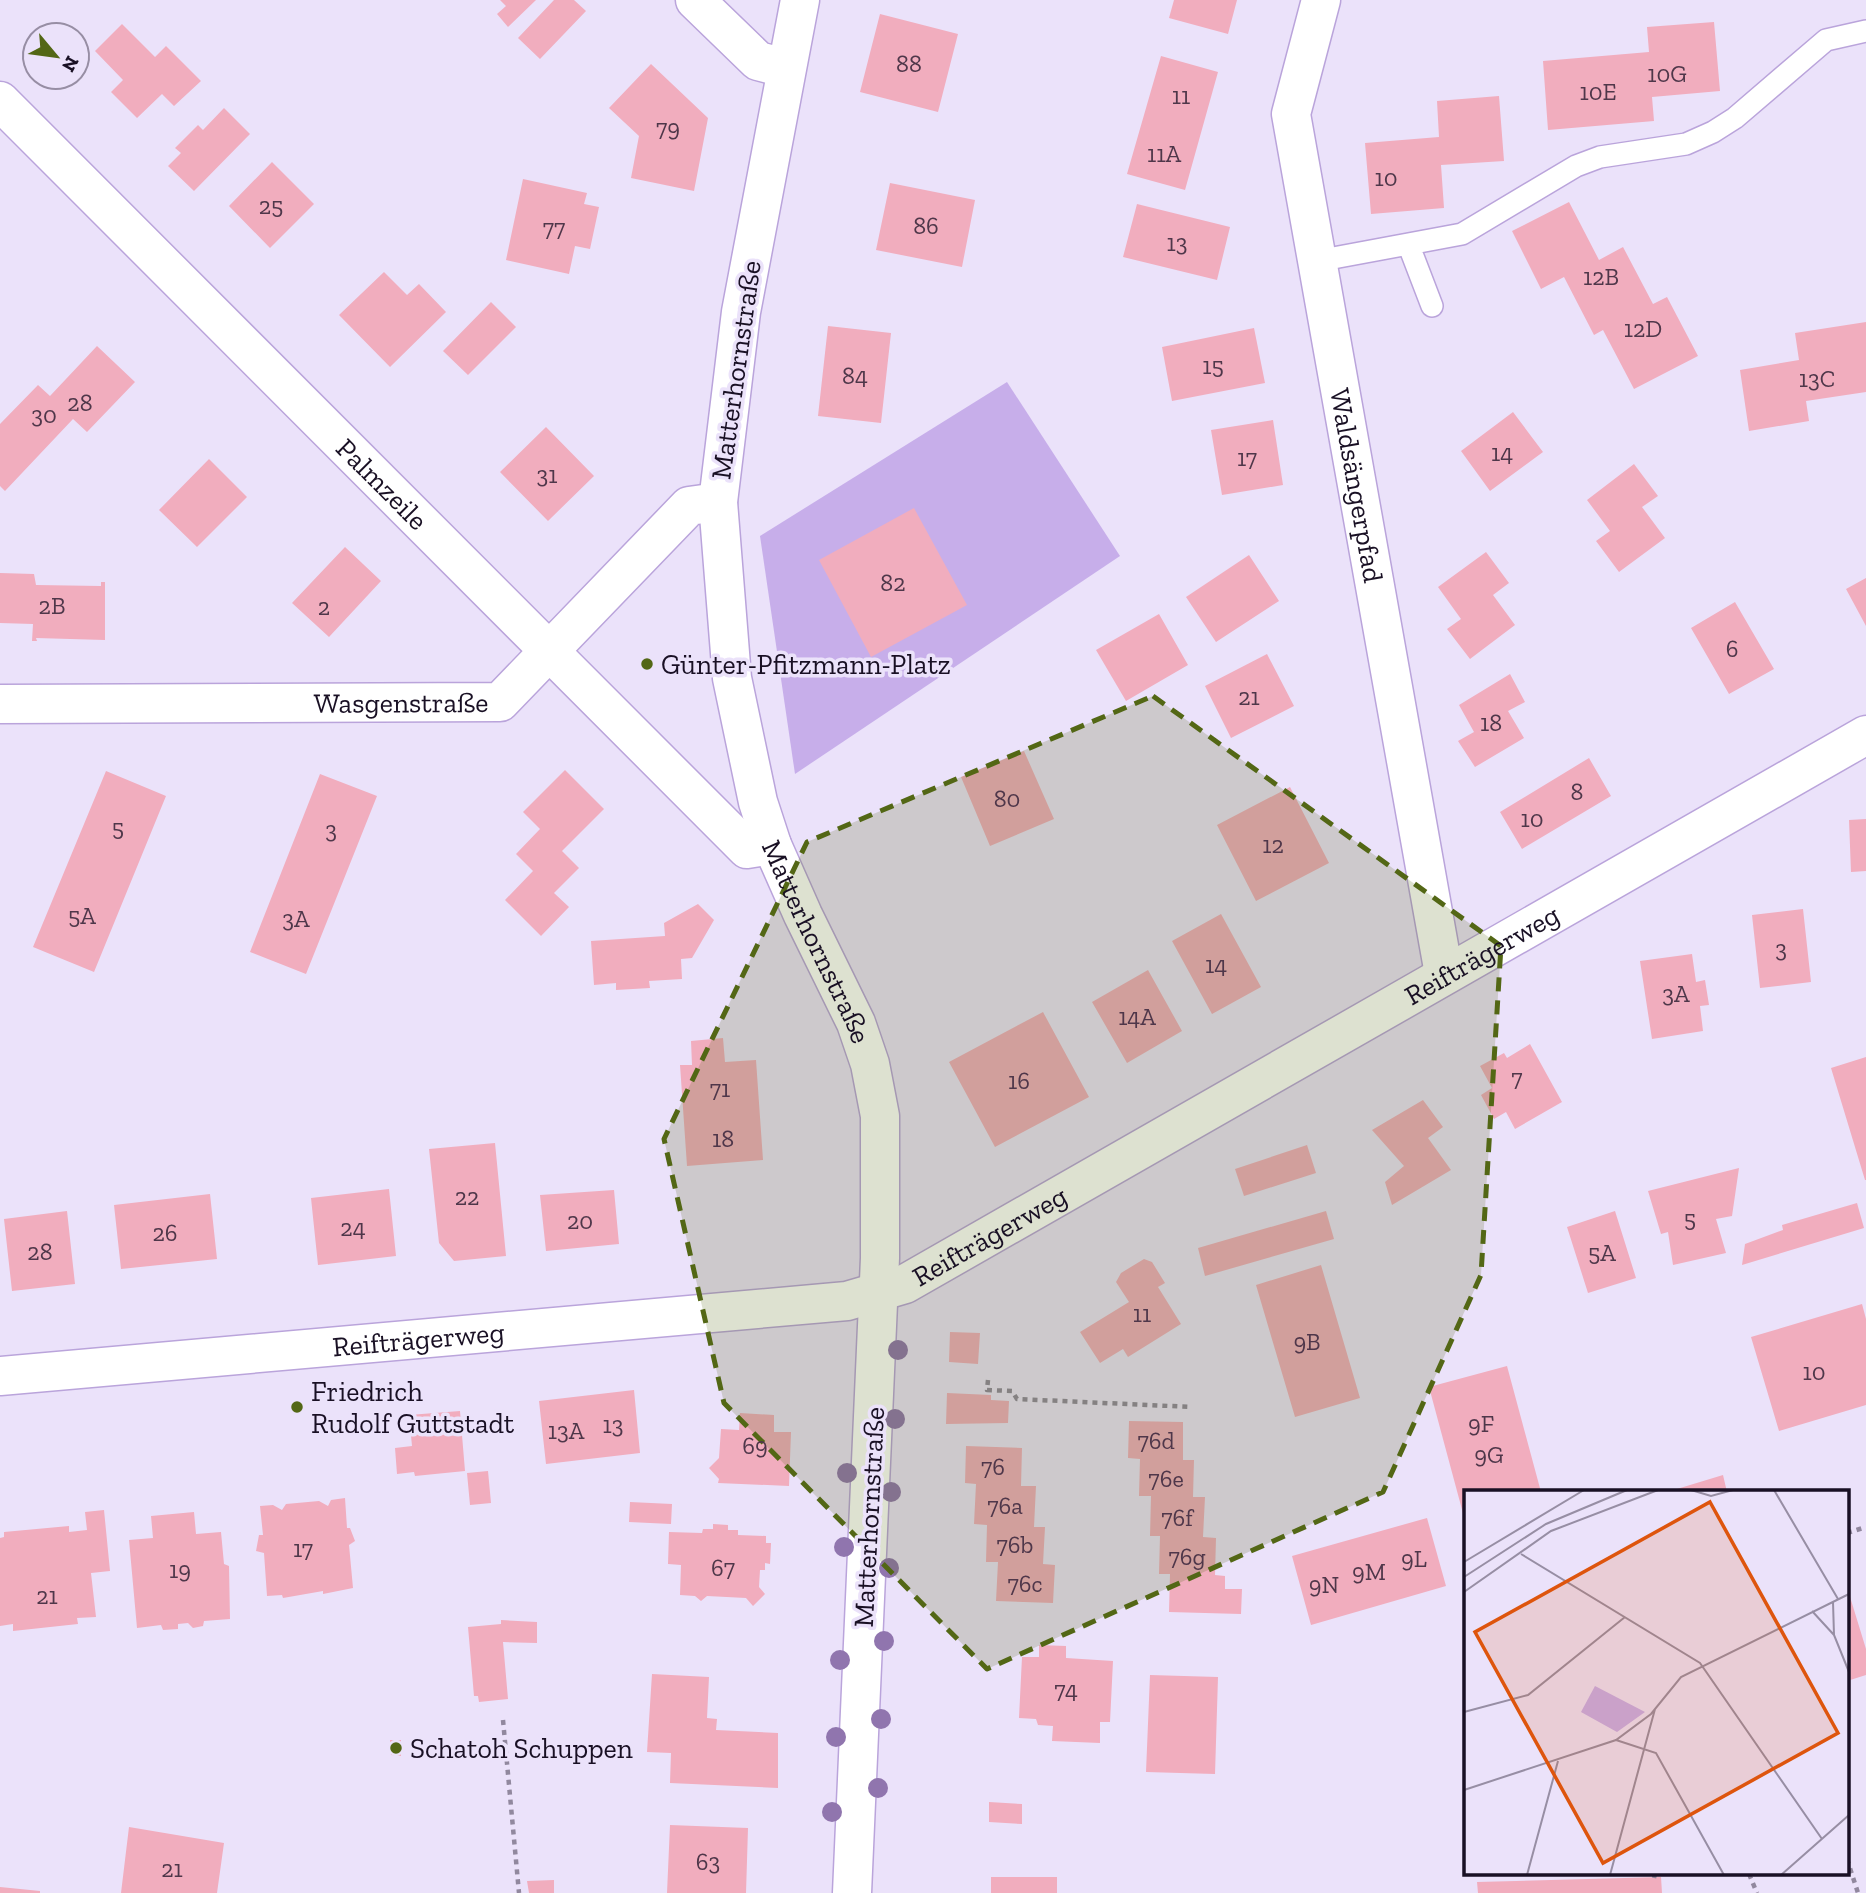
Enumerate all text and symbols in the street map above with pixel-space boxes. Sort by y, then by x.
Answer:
north arrow [21,21,91,91]
house number: 88 [896,49,922,78]
text: N [57,52,84,76]
house number: 10G [1647,59,1687,88]
house number: 10E [1579,77,1617,106]
house number: 11 [1172,81,1190,110]
house number: 79 [656,113,680,142]
house number: 11A [1147,139,1181,168]
house number: 10 [1374,163,1398,192]
house number: 25 [259,191,283,220]
house number: 86 [913,211,939,240]
house number: 77 [543,213,565,242]
house number: 13 [1167,228,1187,257]
street label: Matterhornstraße [704,258,768,482]
house number: 12B [1583,262,1619,291]
house number: 12D [1624,314,1662,343]
house number: 15 [1202,351,1224,380]
house number: 84 [842,361,868,390]
house number: 13C [1799,364,1835,393]
street label: Waldsängerpfad [1324,386,1391,585]
house number: 28 [67,388,93,417]
house number: 30 [31,400,57,429]
street label: Palmzeile [330,431,435,536]
house number: 14 [1491,438,1513,467]
house number: 17 [1237,443,1257,472]
house number: 31 [537,460,557,489]
house number: 82 [880,568,906,597]
house number: 2B [39,591,65,620]
house number: 2 [318,592,330,621]
house number: 6 [1726,634,1738,663]
place label: Günter-Pfitzmann-Platz [661,648,951,681]
marker: Günter-Pfitzmann-Platz [639,656,655,672]
house number: 21 [1238,682,1260,711]
street label: Wasgenstraße [314,686,488,719]
house number: 18 [1480,708,1502,737]
house number: 8 [1571,777,1583,806]
house number: 80 [994,784,1020,813]
house number: 10 [1520,804,1544,833]
house number: 5 [112,813,124,842]
house number: 3 [325,815,337,844]
house number: 12 [1262,830,1284,859]
street label: Matterhornstraße [755,835,878,1047]
street label: Reifträgerweg [1399,897,1565,1012]
house number: 5A [68,901,96,930]
house number: 3A [282,904,310,933]
house number: 3 [1775,934,1787,963]
house number: 14 [1205,950,1227,979]
house number: 3A [1662,979,1690,1008]
house number: 14A [1118,1002,1156,1031]
house number: 7 [1511,1063,1523,1092]
house number: 16 [1008,1066,1030,1095]
house number: 71 [710,1074,730,1103]
house number: 18 [712,1124,734,1153]
street label: Reifträgerweg [906,1179,1073,1293]
house number: 22 [455,1182,479,1211]
house number: 5 [1684,1204,1696,1233]
house number: 20 [567,1206,593,1235]
house number: 24 [340,1213,366,1242]
house number: 26 [152,1218,178,1247]
house number: 28 [27,1237,53,1266]
house number: 5A [1588,1238,1616,1267]
house number: 11 [1133,1299,1151,1328]
street label: Reifträgerweg [331,1315,506,1363]
house number: 9B [1293,1327,1321,1356]
house number: 10 [1802,1357,1826,1386]
place label: Friedrich Rudolf Guttstadt [311,1375,515,1440]
marker: Friedrich Rudolf Guttstadt [289,1399,305,1415]
street label: Matterhornstraße [847,1406,891,1628]
house number: 9F [1468,1409,1494,1438]
house number: 13 [603,1410,623,1439]
house number: 13A [548,1416,585,1445]
house number: 76d [1137,1426,1175,1455]
house number: 69 [742,1431,768,1460]
house number: 9G [1474,1440,1504,1469]
house number: 76 [981,1452,1005,1481]
house number: 76e [1148,1464,1184,1493]
inset map [1464,1490,1848,1876]
house number: 76a [987,1491,1023,1520]
house number: 76f [1161,1503,1195,1532]
house number: 76b [997,1530,1033,1559]
house number: 17 [293,1534,313,1563]
house number: 76g [1168,1542,1206,1571]
house number: 9L [1401,1544,1427,1573]
house number: 67 [711,1553,735,1582]
house number: 19 [169,1555,191,1584]
house number: 9M [1352,1557,1386,1586]
house number: 76c [1007,1569,1043,1598]
house number: 9N [1309,1570,1339,1599]
house number: 21 [36,1581,58,1610]
house number: 74 [1054,1675,1078,1704]
place label: Schatoh Schuppen [410,1732,633,1765]
marker: Schatoh Schuppen [388,1740,404,1756]
house number: 63 [696,1847,720,1876]
house number: 21 [161,1854,183,1883]

